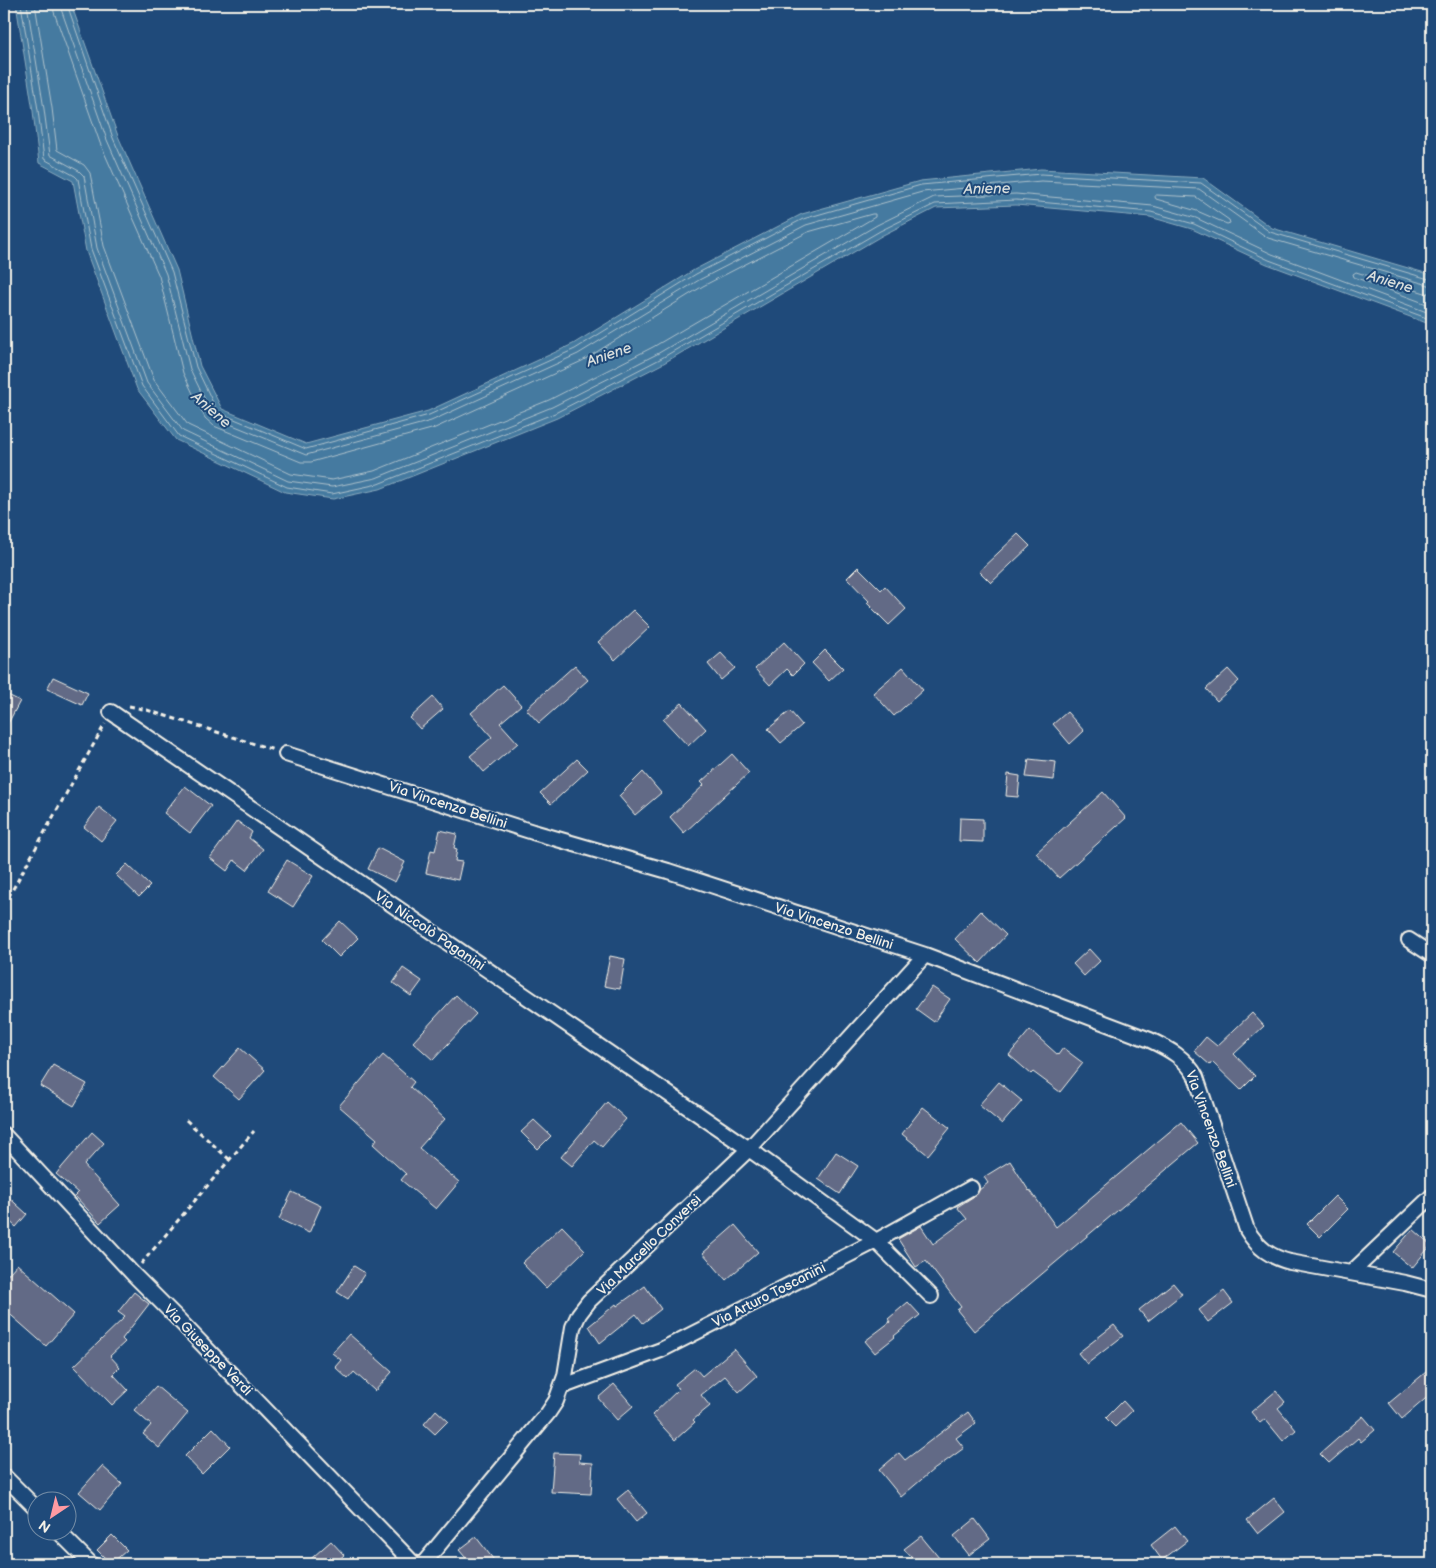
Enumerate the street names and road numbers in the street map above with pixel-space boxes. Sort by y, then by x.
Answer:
street label: Via Vincenzo Bellini [387,778,509,832]
street label: Via Niccolò Paganini [372,888,488,974]
street label: Via Vincenzo Bellini [773,899,895,953]
street label: Via Vincenzo Bellini [1182,1068,1240,1190]
street label: Via Marcello Conversi [593,1191,705,1299]
street label: Via Arturo Toscanini [709,1259,829,1331]
street label: Via Giuseppe Verdi [160,1301,256,1399]

